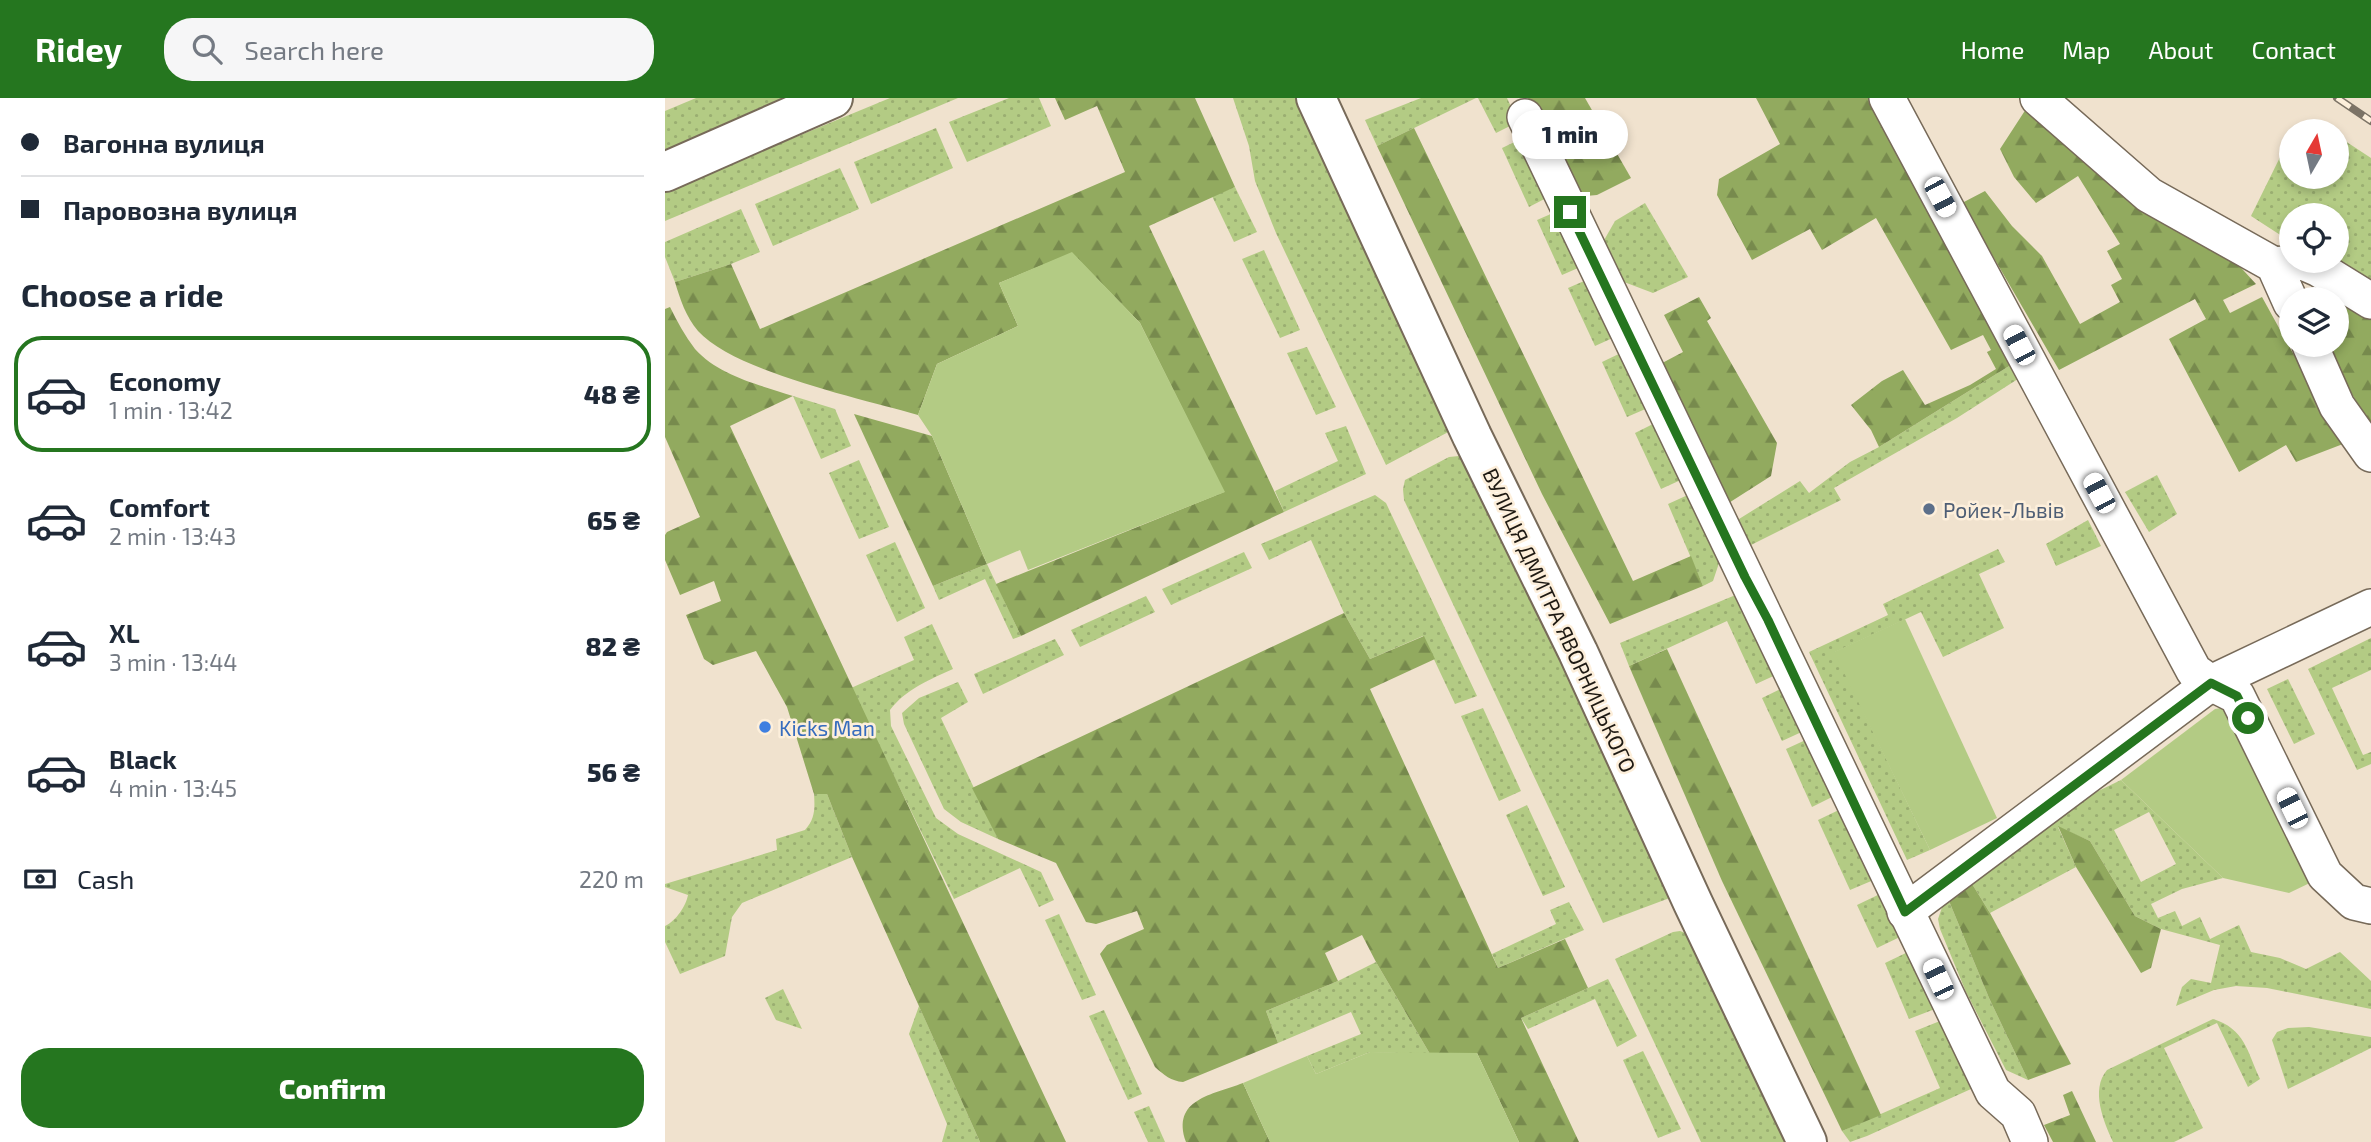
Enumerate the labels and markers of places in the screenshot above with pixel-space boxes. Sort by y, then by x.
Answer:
place label: Ройек-Львів [1943,497,2064,522]
marker: Ройек-Львів [1921,501,1937,517]
place label: Kicks Man [779,715,875,740]
marker: Kicks Man [757,719,773,735]

